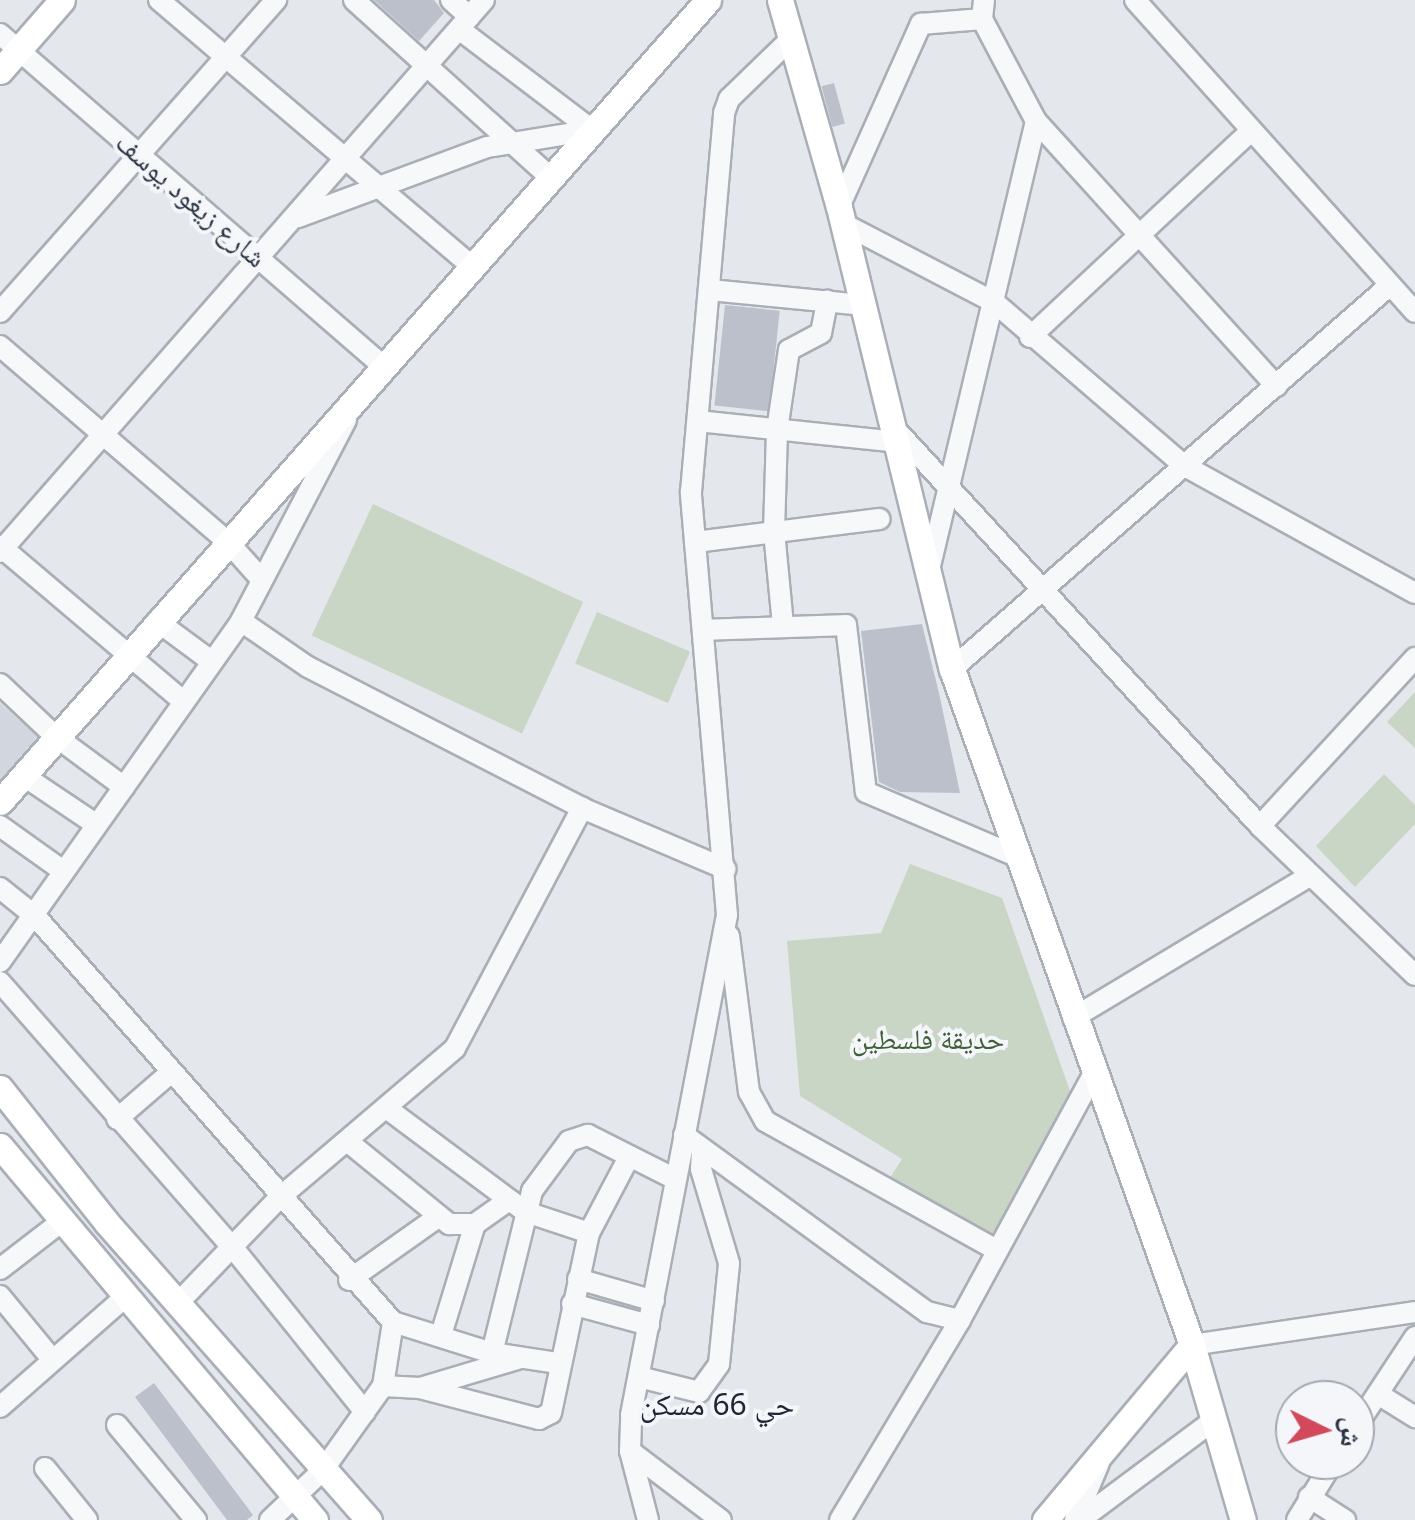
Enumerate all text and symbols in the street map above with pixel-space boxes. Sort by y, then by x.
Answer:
street label: شارع زيغود يوسف [110,124,274,274]
park label: حديقة فلسطين [852,1021,1004,1055]
north arrow [1275,1380,1375,1480]
district label: حي 66 مسكن [640,1386,794,1422]
text: ش [1333,1416,1373,1449]

